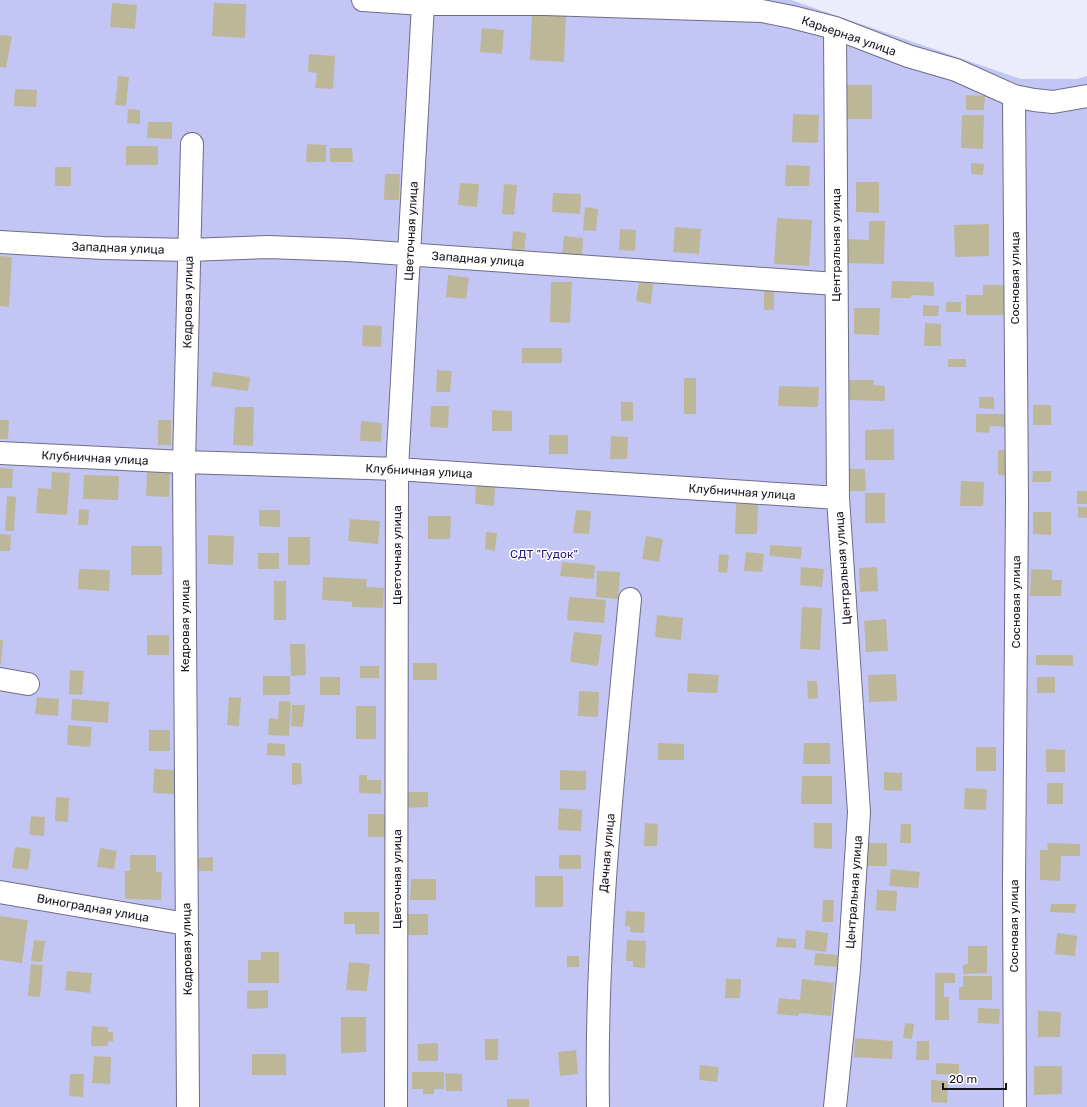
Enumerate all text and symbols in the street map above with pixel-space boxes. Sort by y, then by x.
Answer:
street label: Карьерная улица [800,13,898,59]
street label: Цветочная улица [401,181,421,281]
street label: Центральная улица [829,188,843,302]
street label: Сосновая улица [1008,231,1022,325]
street label: Западная улица [71,239,165,257]
street label: Западная улица [431,249,525,269]
street label: Кедровая улица [180,256,196,348]
street label: Клубничная улица [41,448,149,468]
street label: Клубничная улица [365,461,473,481]
street label: Клубничная улица [688,481,796,503]
street label: Цветочная улица [390,505,404,605]
street label: Центральная улица [832,511,854,625]
park label: СДТ "Гудок" [510,547,578,561]
street label: Сосновая улица [1009,555,1023,649]
street label: Кедровая улица [178,580,192,672]
street label: Дачная улица [597,813,617,893]
street label: Цветочная улица [390,829,404,929]
street label: Центральная улица [843,835,865,949]
street label: Сосновая улица [1007,879,1021,973]
street label: Виноградная улица [36,891,150,925]
street label: Кедровая улица [179,903,195,995]
scale bar [943,1065,1006,1091]
text: 20 m [949,1072,977,1086]

